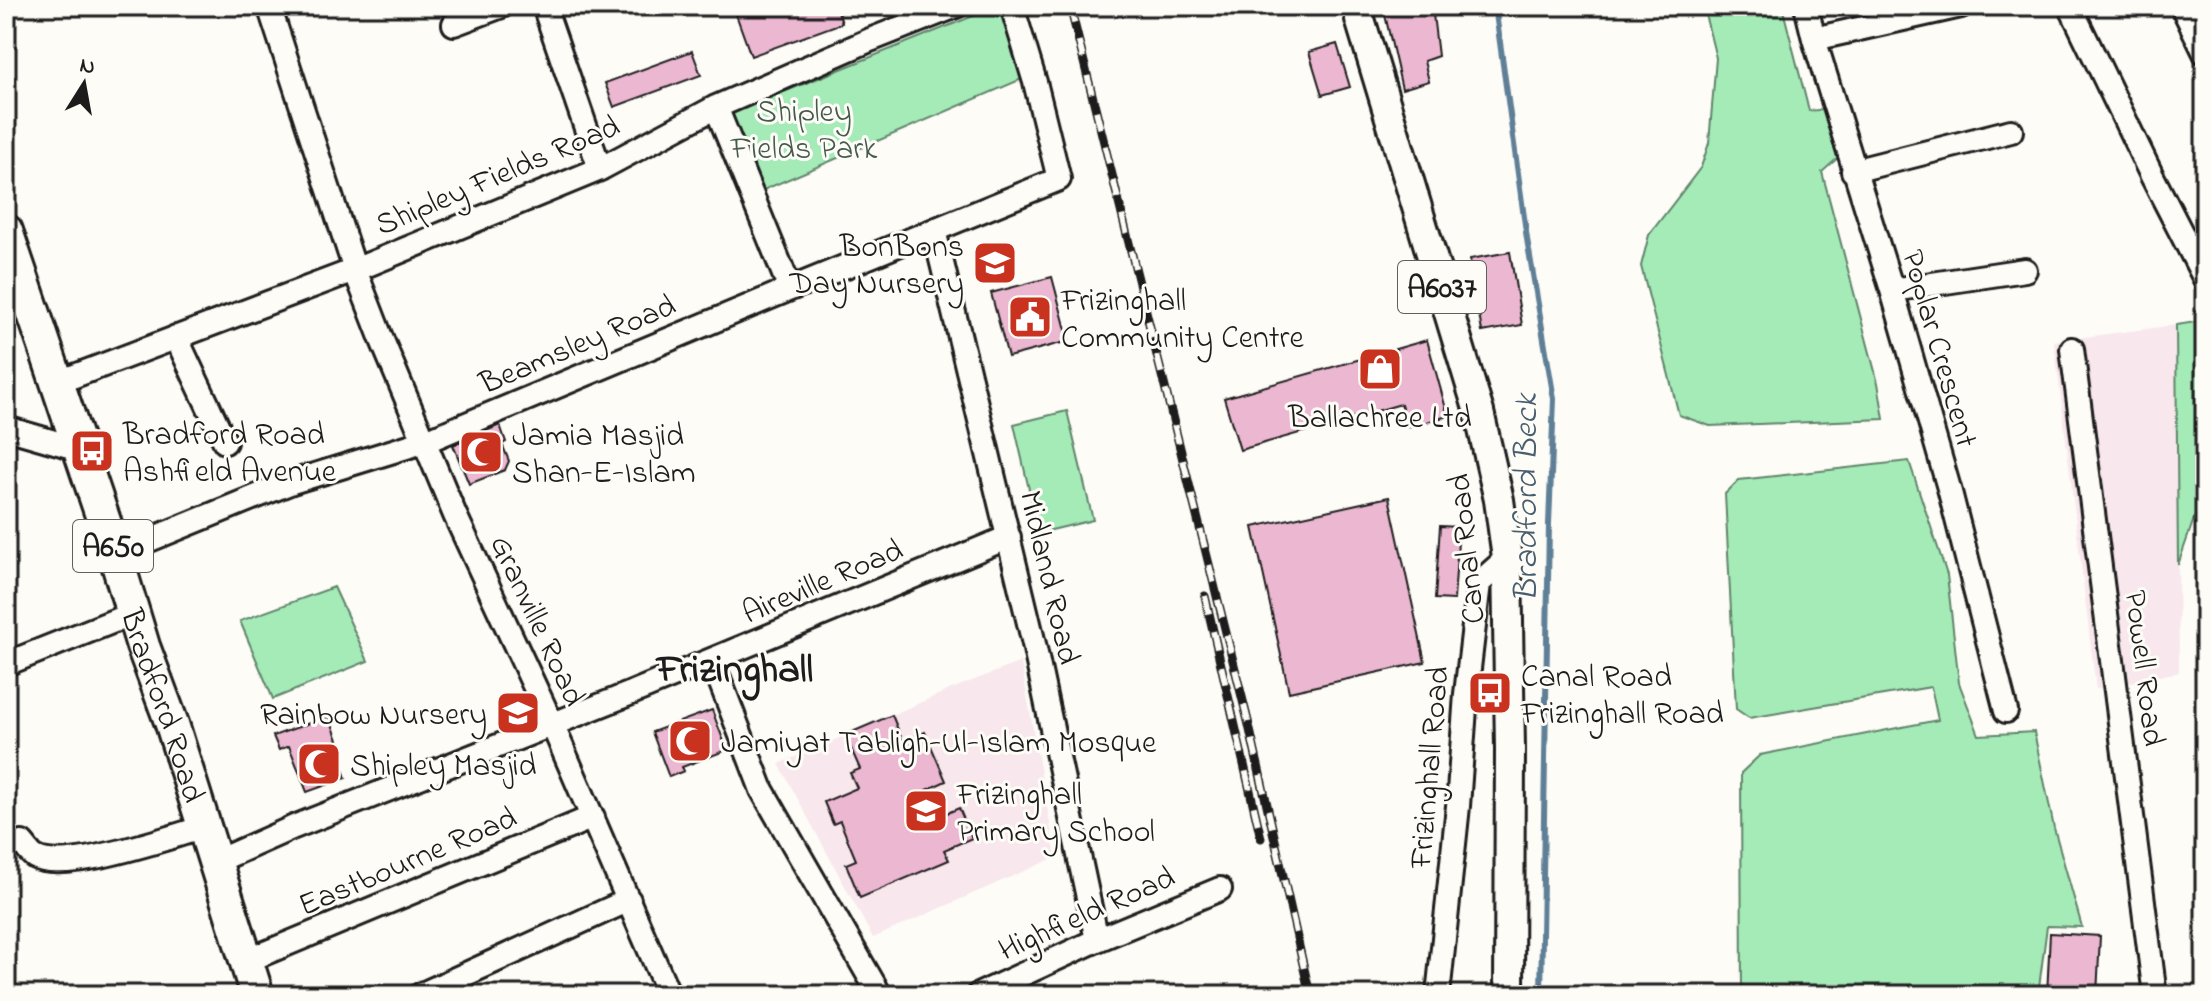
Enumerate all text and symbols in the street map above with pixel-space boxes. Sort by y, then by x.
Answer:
north arrow [44,44,124,124]
text: N [77,50,98,84]
park label: Shipley Fields Park [730,90,878,174]
street label: Shipley Fields Road [369,104,628,250]
place label: BonBons Day Nursery [788,225,964,309]
school or university icon: BonBons Day Nursery [971,239,1019,287]
street label: Poplar Crescent [1887,245,1988,453]
road number: A6037 [1398,261,1486,313]
place label: Frizinghall Community Centre [1060,279,1305,363]
street label: Beamsley Road [472,284,684,409]
public building icon: Frizinghall Community Centre [1006,293,1054,341]
shop icon: Ballachree Ltd [1356,345,1404,393]
water label: Bradford Beck [1503,392,1553,602]
place label: Ballachree Ltd [1287,396,1472,443]
place label: Bradford Road Ashfield Avenue [122,413,337,497]
place label: Jamia Masjid Shan-E-Islam [512,414,696,498]
bus stop icon: Bradford Road Ashfield Avenue [68,427,116,475]
mosque icon: Jamia Masjid Shan-E-Islam [457,428,505,476]
street label: Canal Road [1437,471,1500,626]
street label: Midland Road [1005,486,1090,669]
road number: A650 [73,520,153,572]
street label: Granville Road [476,528,596,715]
street label: Aireville Road [736,528,911,638]
street label: Powell Road [2110,588,2175,749]
street label: Bradford Road [106,603,215,809]
district label: Frizinghall [655,642,813,701]
place label: Canal Road Frizinghall Road [1520,655,1724,739]
street label: Frizinghall Road [1399,664,1464,871]
bus stop icon: Canal Road Frizinghall Road [1466,669,1514,717]
school or university icon: Rainbow Nursery [494,689,542,737]
place label: Rainbow Nursery [260,693,487,740]
mosque icon: Jamiyat Tabligh-Ul-Islam Mosque [666,717,714,765]
place label: Jamiyat Tabligh-Ul-Islam Mosque [721,721,1157,768]
mosque icon: Shipley Masjid [295,740,343,788]
place label: Shipley Masjid [350,744,537,791]
place label: Frizinghall Primary School [956,773,1155,857]
school or university icon: Frizinghall Primary School [902,787,950,835]
street label: Eastbourne Road [292,796,525,930]
street label: Highfield Road [992,855,1183,975]

